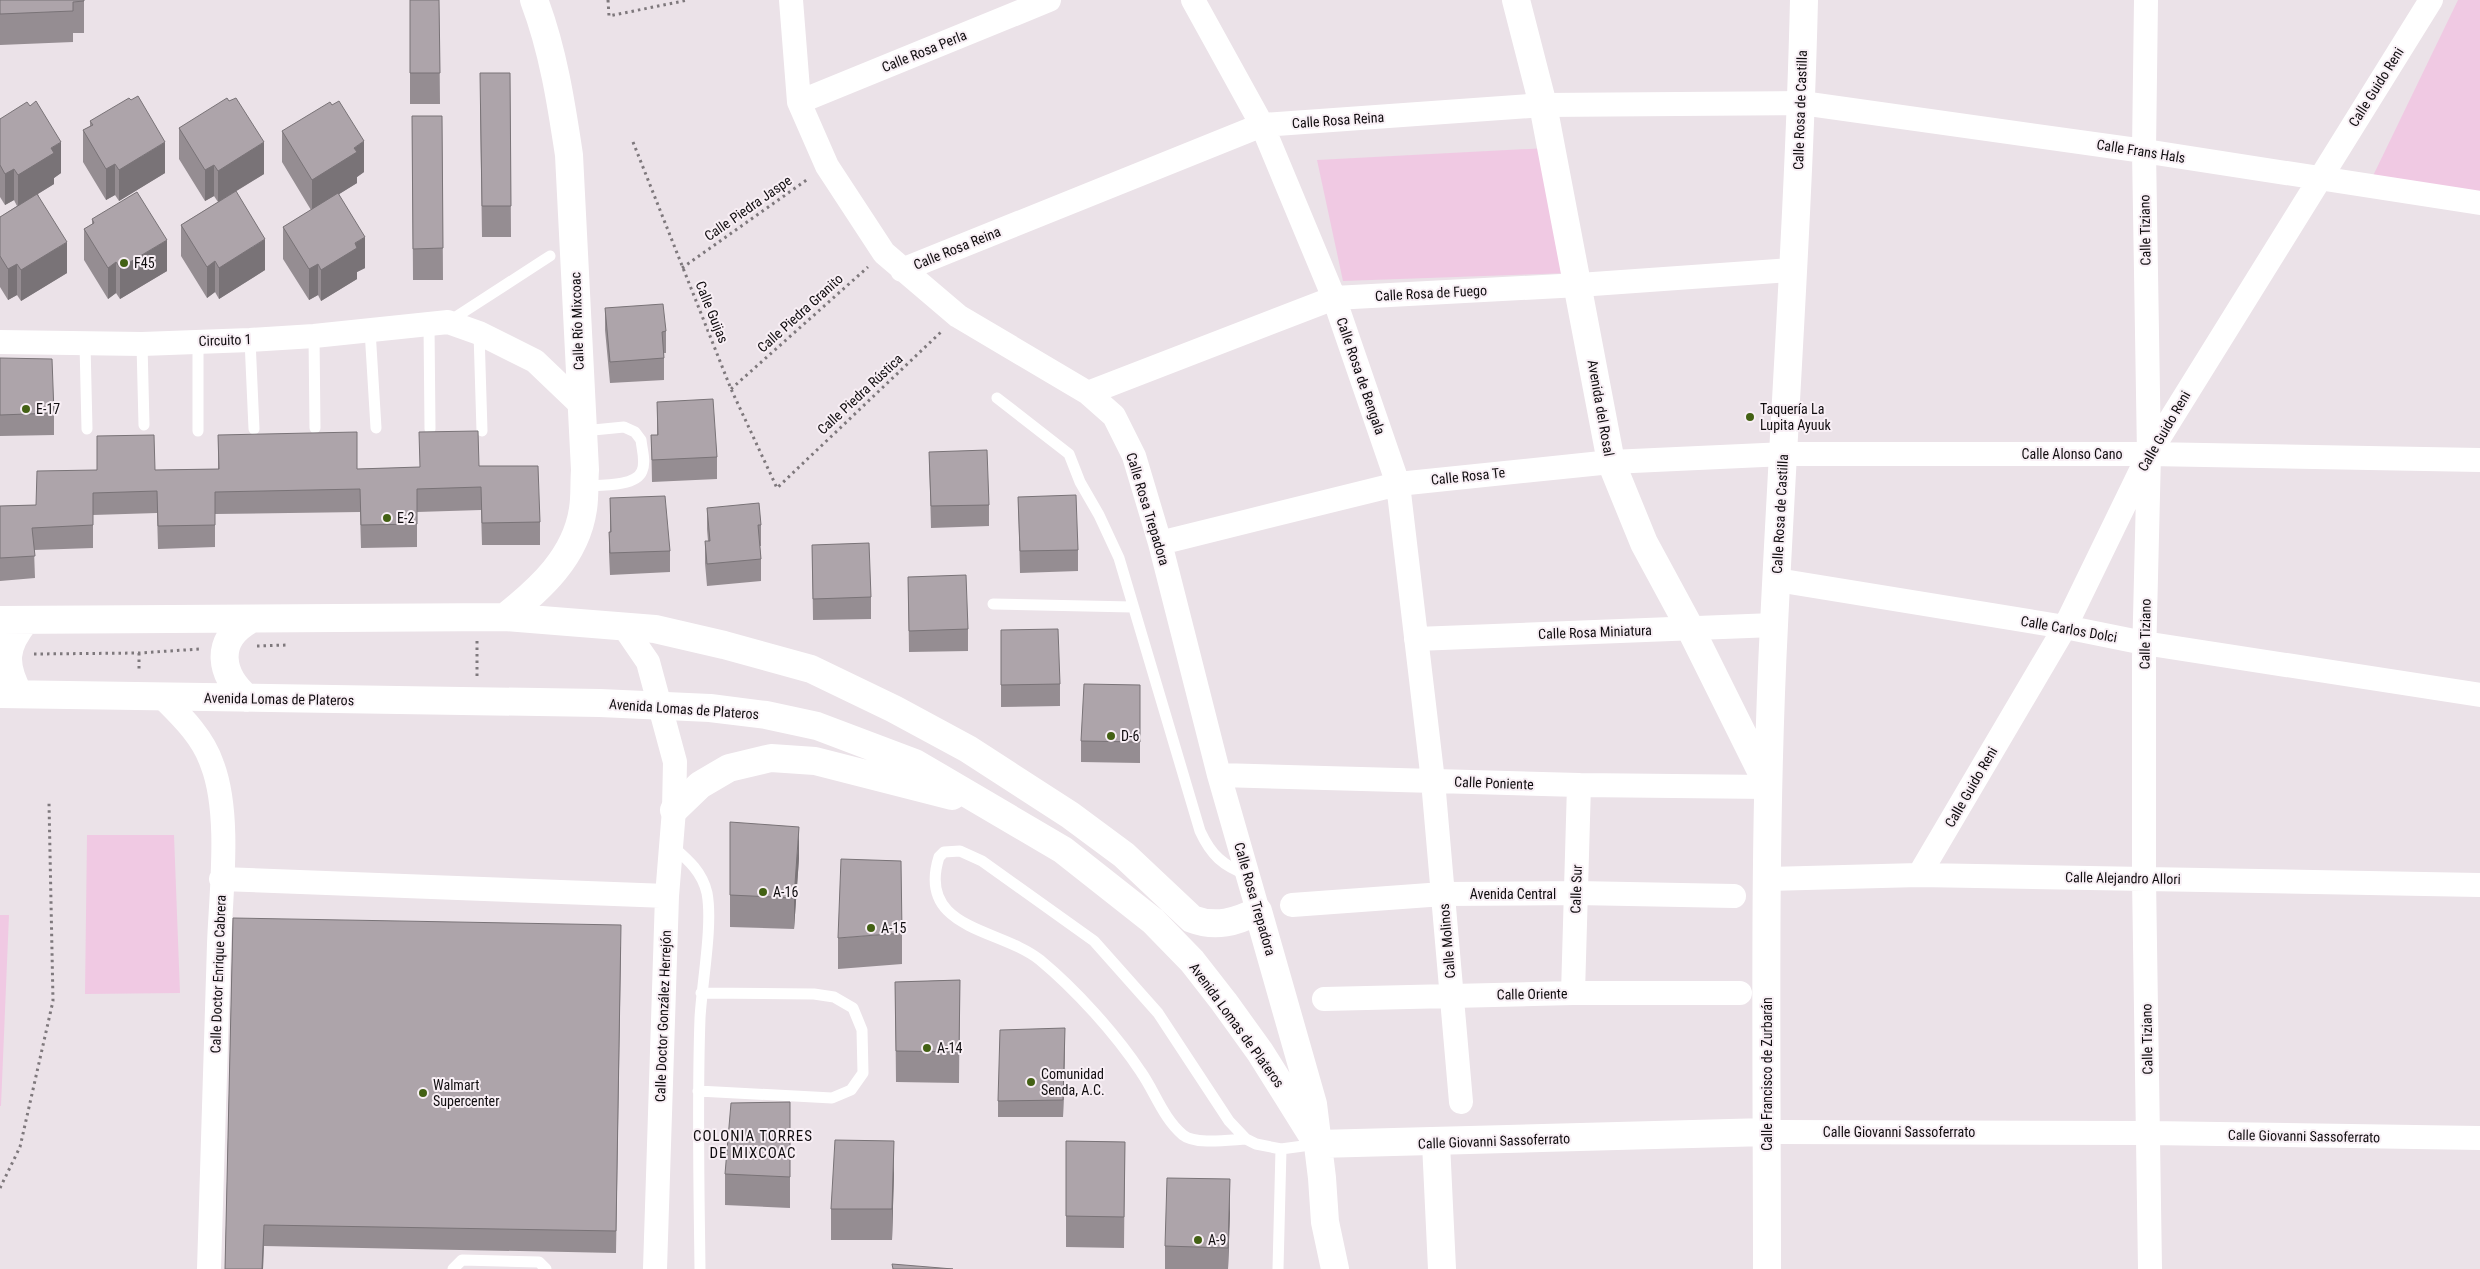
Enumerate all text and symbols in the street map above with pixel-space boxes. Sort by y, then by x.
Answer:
street label: Calle Rosa Perla [879,27,969,75]
street label: Calle Guido Reni [2345,44,2407,130]
street label: Calle Rosa de Castilla [1790,50,1810,170]
street label: Calle Rosa Reina [1291,109,1385,131]
street label: Calle Frans Hals [2096,136,2186,166]
street label: Calle Piedra Jaspe [701,172,795,244]
street label: Calle Tiziano [2136,194,2154,266]
street label: Calle Rosa Reina [911,223,1003,273]
place label: F45 [134,255,155,271]
marker: F45 [118,257,130,269]
street label: Calle Piedra Granito [754,271,846,355]
street label: Calle Río Mixcoac [567,272,587,370]
street label: Calle Guijas [692,279,732,345]
street label: Calle Rosa de Fuego [1375,282,1487,304]
street label: Calle Rosa de Bengala [1333,315,1389,437]
street label: Circuito 1 [198,331,252,349]
street label: Calle Piedra Rústica [814,351,906,437]
street label: Avenida del Rosal [1585,358,1617,458]
street label: Calle Guido Reni [2135,388,2193,474]
place label: E-17 [36,401,60,417]
place label: Taquería La Lupita Ayuuk [1760,401,1831,433]
marker: E-17 [20,403,32,415]
marker: Taquería La Lupita Ayuuk [1744,411,1756,423]
street label: Calle Alonso Cano [2021,446,2123,462]
street label: Calle Rosa Trepadora [1123,451,1173,567]
street label: Calle Rosa de Castilla [1769,454,1791,574]
street label: Calle Rosa Te [1430,464,1506,488]
place label: E-2 [397,510,414,526]
marker: E-2 [381,512,393,524]
street label: Calle Tiziano [2136,598,2154,670]
street label: Calle Carlos Dolci [2020,613,2118,645]
street label: Calle Rosa Miniatura [1538,622,1652,642]
street label: Avenida Lomas de Plateros [204,690,354,708]
street label: Avenida Lomas de Plateros [609,696,759,722]
place label: D-6 [1121,728,1139,744]
marker: D-6 [1105,730,1117,742]
street label: Calle Guido Reni [1942,744,2000,830]
street label: Calle Poniente [1454,774,1534,792]
street label: Calle Rosa Trepadora [1231,841,1279,957]
street label: Calle Sur [1567,864,1585,914]
street label: Calle Alejandro Allori [2065,869,2181,887]
place label: A-16 [773,884,798,900]
marker: A-16 [757,886,769,898]
street label: Avenida Central [1470,886,1556,902]
street label: Calle Doctor Enrique Cabrera [207,894,229,1054]
street label: Calle Molinos [1436,903,1458,979]
place label: A-15 [881,920,906,936]
marker: A-15 [865,922,877,934]
street label: Calle Doctor González Herrejón [652,930,674,1102]
street label: Avenida Lomas de Plateros [1186,960,1288,1090]
street label: Calle Oriente [1496,985,1568,1003]
street label: Calle Francisco de Zurbarán [1759,997,1775,1151]
street label: Calle Tiziano [2138,1003,2156,1075]
place label: A-14 [937,1040,962,1056]
marker: A-14 [921,1042,933,1054]
place label: Comunidad Senda, A.C. [1041,1066,1105,1098]
marker: Comunidad Senda, A.C. [1025,1076,1037,1088]
place label: Walmart Supercenter [433,1077,499,1109]
marker: Walmart Supercenter [417,1087,429,1099]
street label: Calle Giovanni Sassoferrato [1823,1124,1975,1140]
district label: COLONIA TORRES DE MIXCOAC [693,1127,813,1162]
street label: Calle Giovanni Sassoferrato [2228,1127,2380,1145]
street label: Calle Giovanni Sassoferrato [1418,1130,1570,1152]
place label: A-9 [1208,1232,1226,1248]
marker: A-9 [1192,1234,1204,1246]

